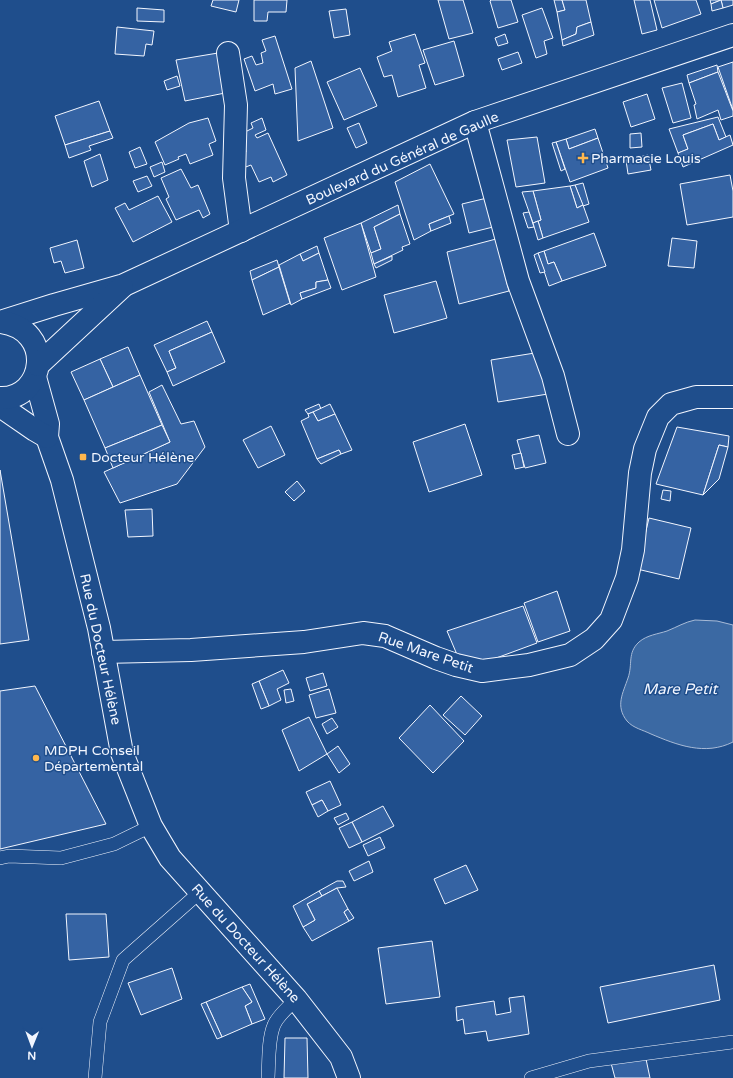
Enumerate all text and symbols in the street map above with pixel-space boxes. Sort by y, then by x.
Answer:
street label: Boulevard du Général de Gaulle [303,108,501,209]
place label: Pharmacie Louis [591,150,701,167]
marker: Pharmacie Louis [578,153,588,163]
place label: Docteur Hélène [91,449,194,466]
marker: Docteur Hélène [78,452,88,462]
street label: Rue du Docteur Hélène [76,572,125,726]
street label: Rue Mare Petit [376,628,476,677]
water label: Mare Petit [643,680,719,698]
place label: MDPH Conseil Départemental [44,742,143,775]
marker: MDPH Conseil Départemental [31,753,41,763]
street label: Rue du Docteur Hélène [188,880,304,1006]
north arrow [12,1026,52,1066]
text: N [27,1049,36,1062]

